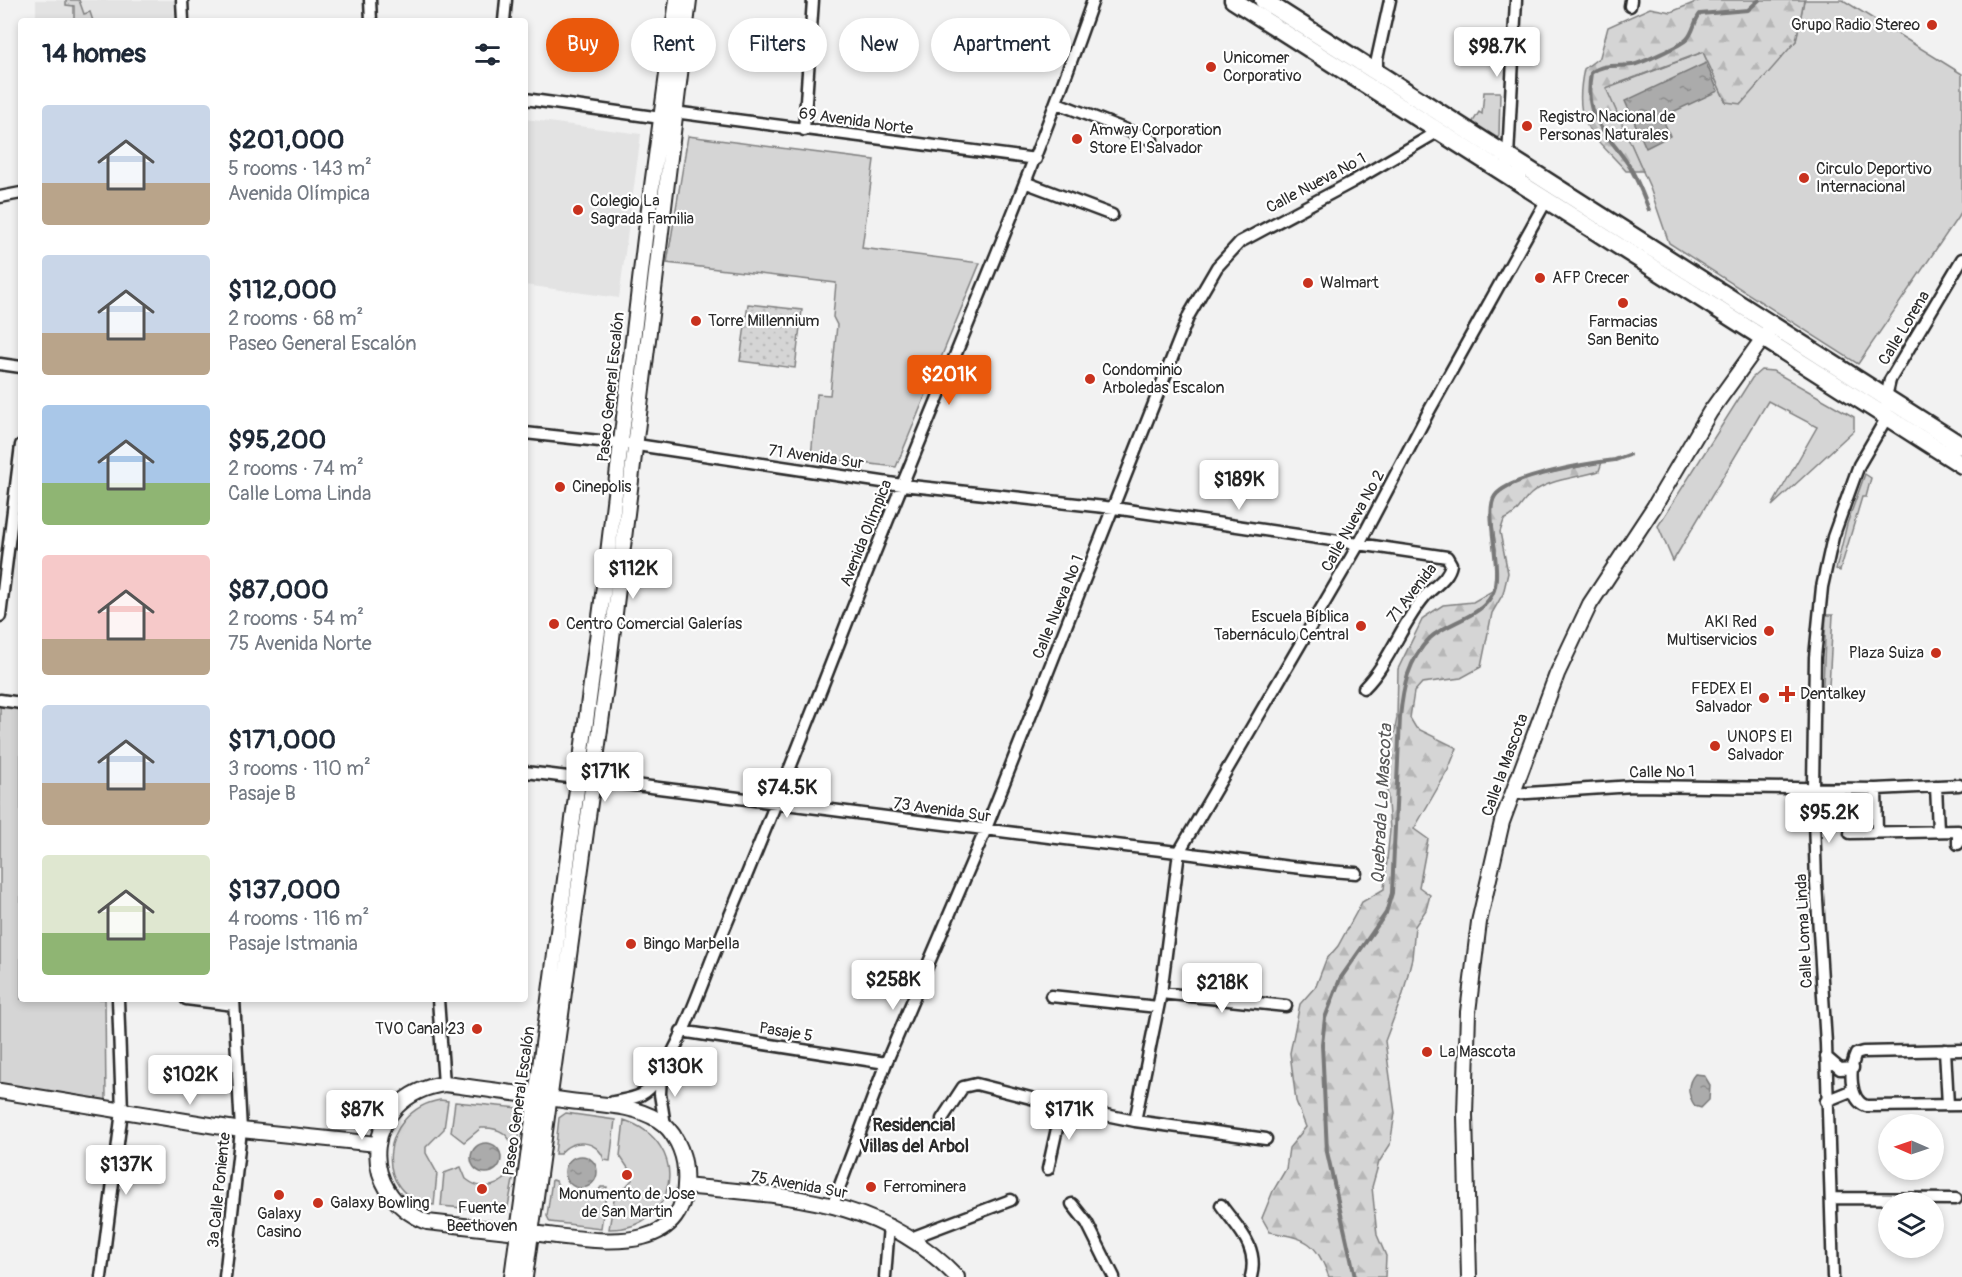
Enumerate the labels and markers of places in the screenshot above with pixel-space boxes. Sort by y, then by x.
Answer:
place label: Grupo Radio Stereo [1791,15,1920,35]
marker: Grupo Radio Stereo [1925,18,1939,32]
pin: $98.7K [1448,27,1546,78]
place label: Unicomer Corporativo [1223,48,1302,86]
marker: Unicomer Corporativo [1204,60,1218,74]
place label: Registro Nacional de Personas Naturales [1539,107,1676,145]
marker: Registro Nacional de Personas Naturales [1520,119,1534,133]
place label: Amway Corporation Store El Salvador [1089,120,1222,158]
marker: Amway Corporation Store El Salvador [1070,132,1084,146]
place label: Circulo Deportivo Internacional [1816,159,1932,197]
marker: Circulo Deportivo Internacional [1797,171,1811,185]
place label: Colegio La Sagrada Familia [590,191,694,229]
marker: Colegio La Sagrada Familia [571,203,585,217]
place label: AFP Crecer [1552,268,1629,288]
marker: AFP Crecer [1533,271,1547,285]
place label: Walmart [1320,273,1379,293]
marker: Walmart [1301,276,1315,290]
marker: Farmacias San Benito [1616,296,1630,310]
place label: Torre Millennium [708,311,820,331]
place label: Farmacias San Benito [1587,312,1660,350]
marker: Torre Millennium [689,314,703,328]
pin: $201K [907,355,991,406]
place label: Condominio Arboledas Escalon [1102,360,1224,398]
marker: Condominio Arboledas Escalon [1083,372,1097,386]
pin: $189K [1197,460,1281,511]
place label: Cinepolis [572,477,631,497]
marker: Cinepolis [553,480,567,494]
pin: $112K [591,549,675,600]
place label: Escuela Bíblica Tabernáculo Central [1214,607,1349,645]
place label: AKI Red Multiservicios [1667,612,1757,650]
place label: Centro Comercial Galerías [566,614,742,634]
marker: Centro Comercial Galerías [547,617,561,631]
marker: Escuela Bíblica Tabernáculo Central [1354,619,1368,633]
marker: AKI Red Multiservicios [1762,624,1776,638]
place label: Plaza Suiza [1849,643,1924,663]
marker: Plaza Suiza [1929,646,1943,660]
place label: FEDEX El Salvador [1691,679,1752,717]
place label: Dentalkey [1800,684,1866,704]
marker: Dentalkey [1778,685,1796,703]
marker: FEDEX El Salvador [1757,691,1771,705]
place label: UNOPS El Salvador [1727,727,1792,765]
marker: UNOPS El Salvador [1708,739,1722,753]
pin: $171K [563,752,647,803]
pin: $74.5K [738,768,836,819]
pin: $95.2K [1780,793,1878,844]
place label: Bingo Marbella [643,934,739,954]
marker: Bingo Marbella [624,937,638,951]
pin: $258K [851,960,935,1011]
pin: $218K [1180,963,1264,1014]
place label: TVO Canal 23 [375,1019,465,1039]
marker: TVO Canal 23 [470,1022,484,1036]
place label: La Mascota [1439,1042,1516,1062]
marker: La Mascota [1420,1045,1434,1059]
pin: $130K [633,1047,717,1098]
pin: $102K [148,1055,232,1106]
pin: $87K [326,1090,398,1141]
pin: $171K [1027,1090,1111,1141]
pin: $137K [84,1145,168,1196]
marker: Monumento de Jose de San Martin [620,1168,634,1182]
place label: Ferrominera [883,1177,966,1197]
marker: Ferrominera [864,1180,878,1194]
marker: Fuente Beethoven [475,1182,489,1196]
place label: Monumento de Jose de San Martin [559,1184,695,1222]
marker: Galaxy Casino [272,1188,286,1202]
place label: Galaxy Bowling [330,1193,430,1213]
marker: Galaxy Bowling [311,1196,325,1210]
place label: Fuente Beethoven [446,1198,518,1236]
place label: Galaxy Casino [256,1204,302,1242]

